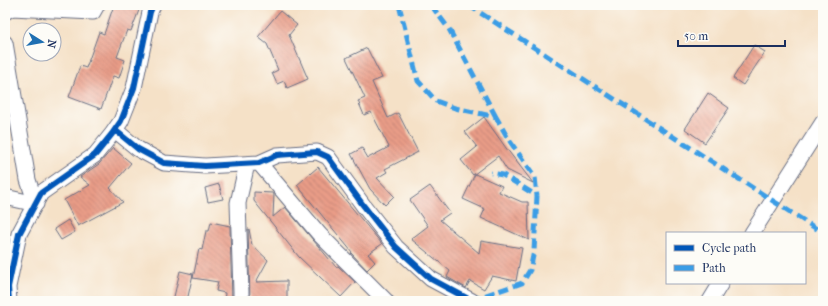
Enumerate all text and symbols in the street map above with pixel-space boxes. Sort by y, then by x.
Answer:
north arrow [22,22,62,62]
scale bar [678,22,785,48]
text: 50 m [684,29,708,43]
text: N [44,38,59,50]
legend [666,232,806,284]
text: Cycle path [702,241,757,255]
text: Path [702,261,726,275]

